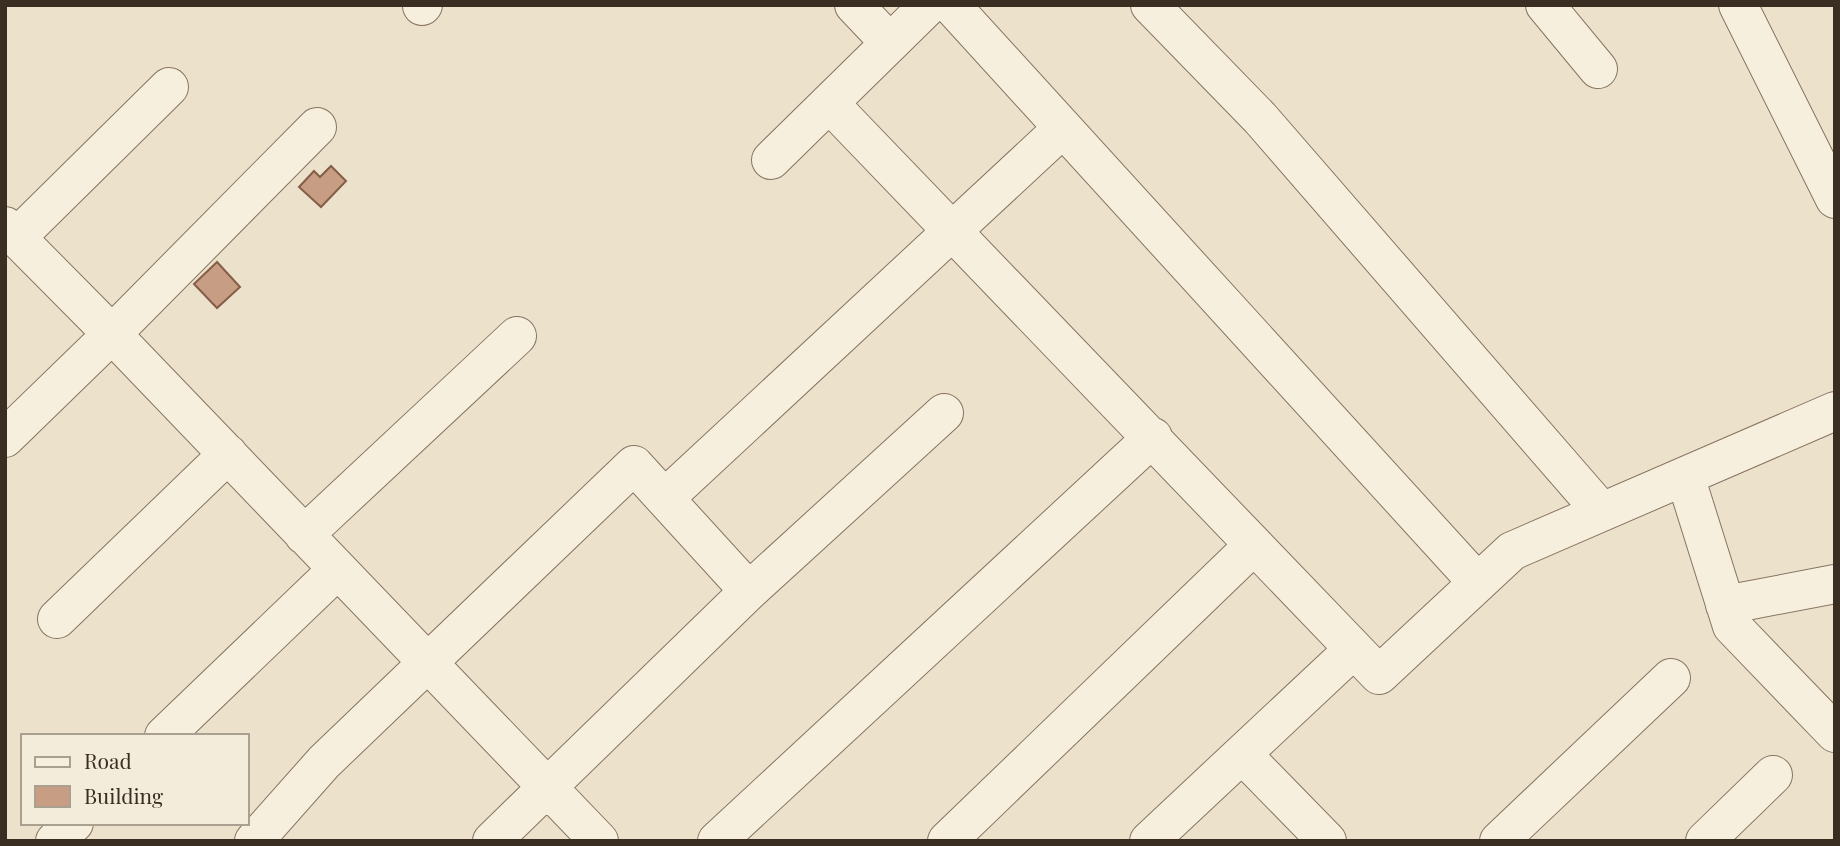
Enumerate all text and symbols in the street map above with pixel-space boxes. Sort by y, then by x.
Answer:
legend [21,734,248,825]
text: Road [84,746,132,774]
text: Building [84,781,163,809]

